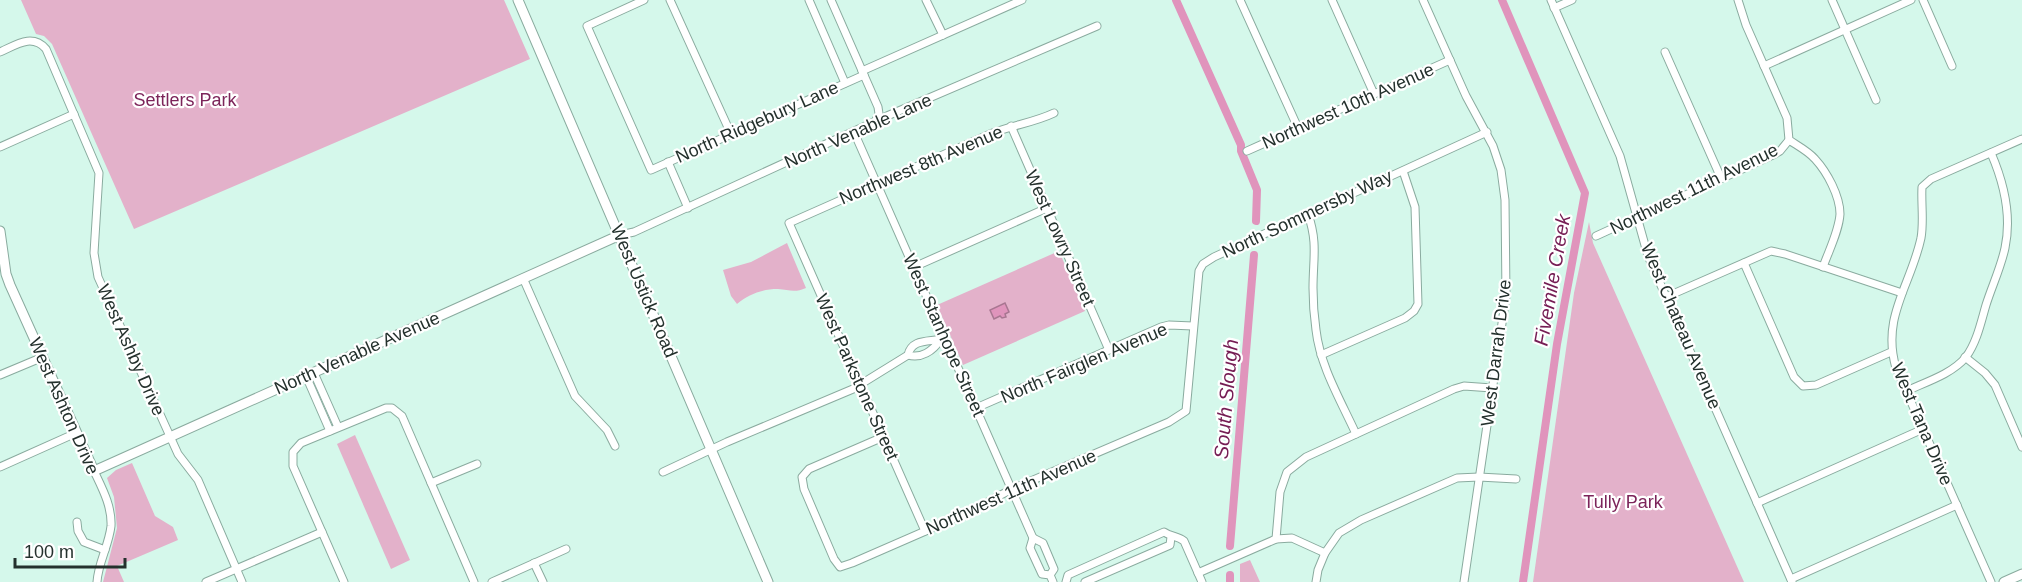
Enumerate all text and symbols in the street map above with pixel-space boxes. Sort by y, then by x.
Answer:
street label: Northwest 10th Avenue [1259,59,1437,153]
street label: North Ridgebury Lane [672,77,842,167]
park label: Settlers Park [133,90,238,110]
street label: North Venable Lane [781,90,935,172]
street label: Northwest 8th Avenue [836,121,1006,209]
street label: Northwest 11th Avenue [1607,140,1781,238]
street label: North Sommersby Way [1219,166,1395,262]
street label: West Lowry Street [1021,167,1099,309]
water label: Fivemile Creek [1530,211,1575,348]
street label: West Ustick Road [607,221,681,361]
street label: West Chateau Avenue [1637,240,1725,412]
street label: West Stanhope Street [899,251,989,419]
street label: West Darrah Drive [1477,278,1515,428]
street label: West Ashby Drive [93,281,169,419]
street label: West Parkstone Street [811,291,903,463]
street label: North Venable Avenue [271,307,443,399]
street label: North Fairglen Avenue [998,319,1170,407]
street label: West Ashton Drive [25,334,103,478]
water label: South Slough [1210,338,1242,460]
street label: West Tana Drive [1887,360,1957,488]
street label: Northwest 11th Avenue [923,445,1099,539]
park label: Tully Park [1583,492,1664,512]
scale bar [15,531,124,569]
text: 100 m [24,542,74,562]

